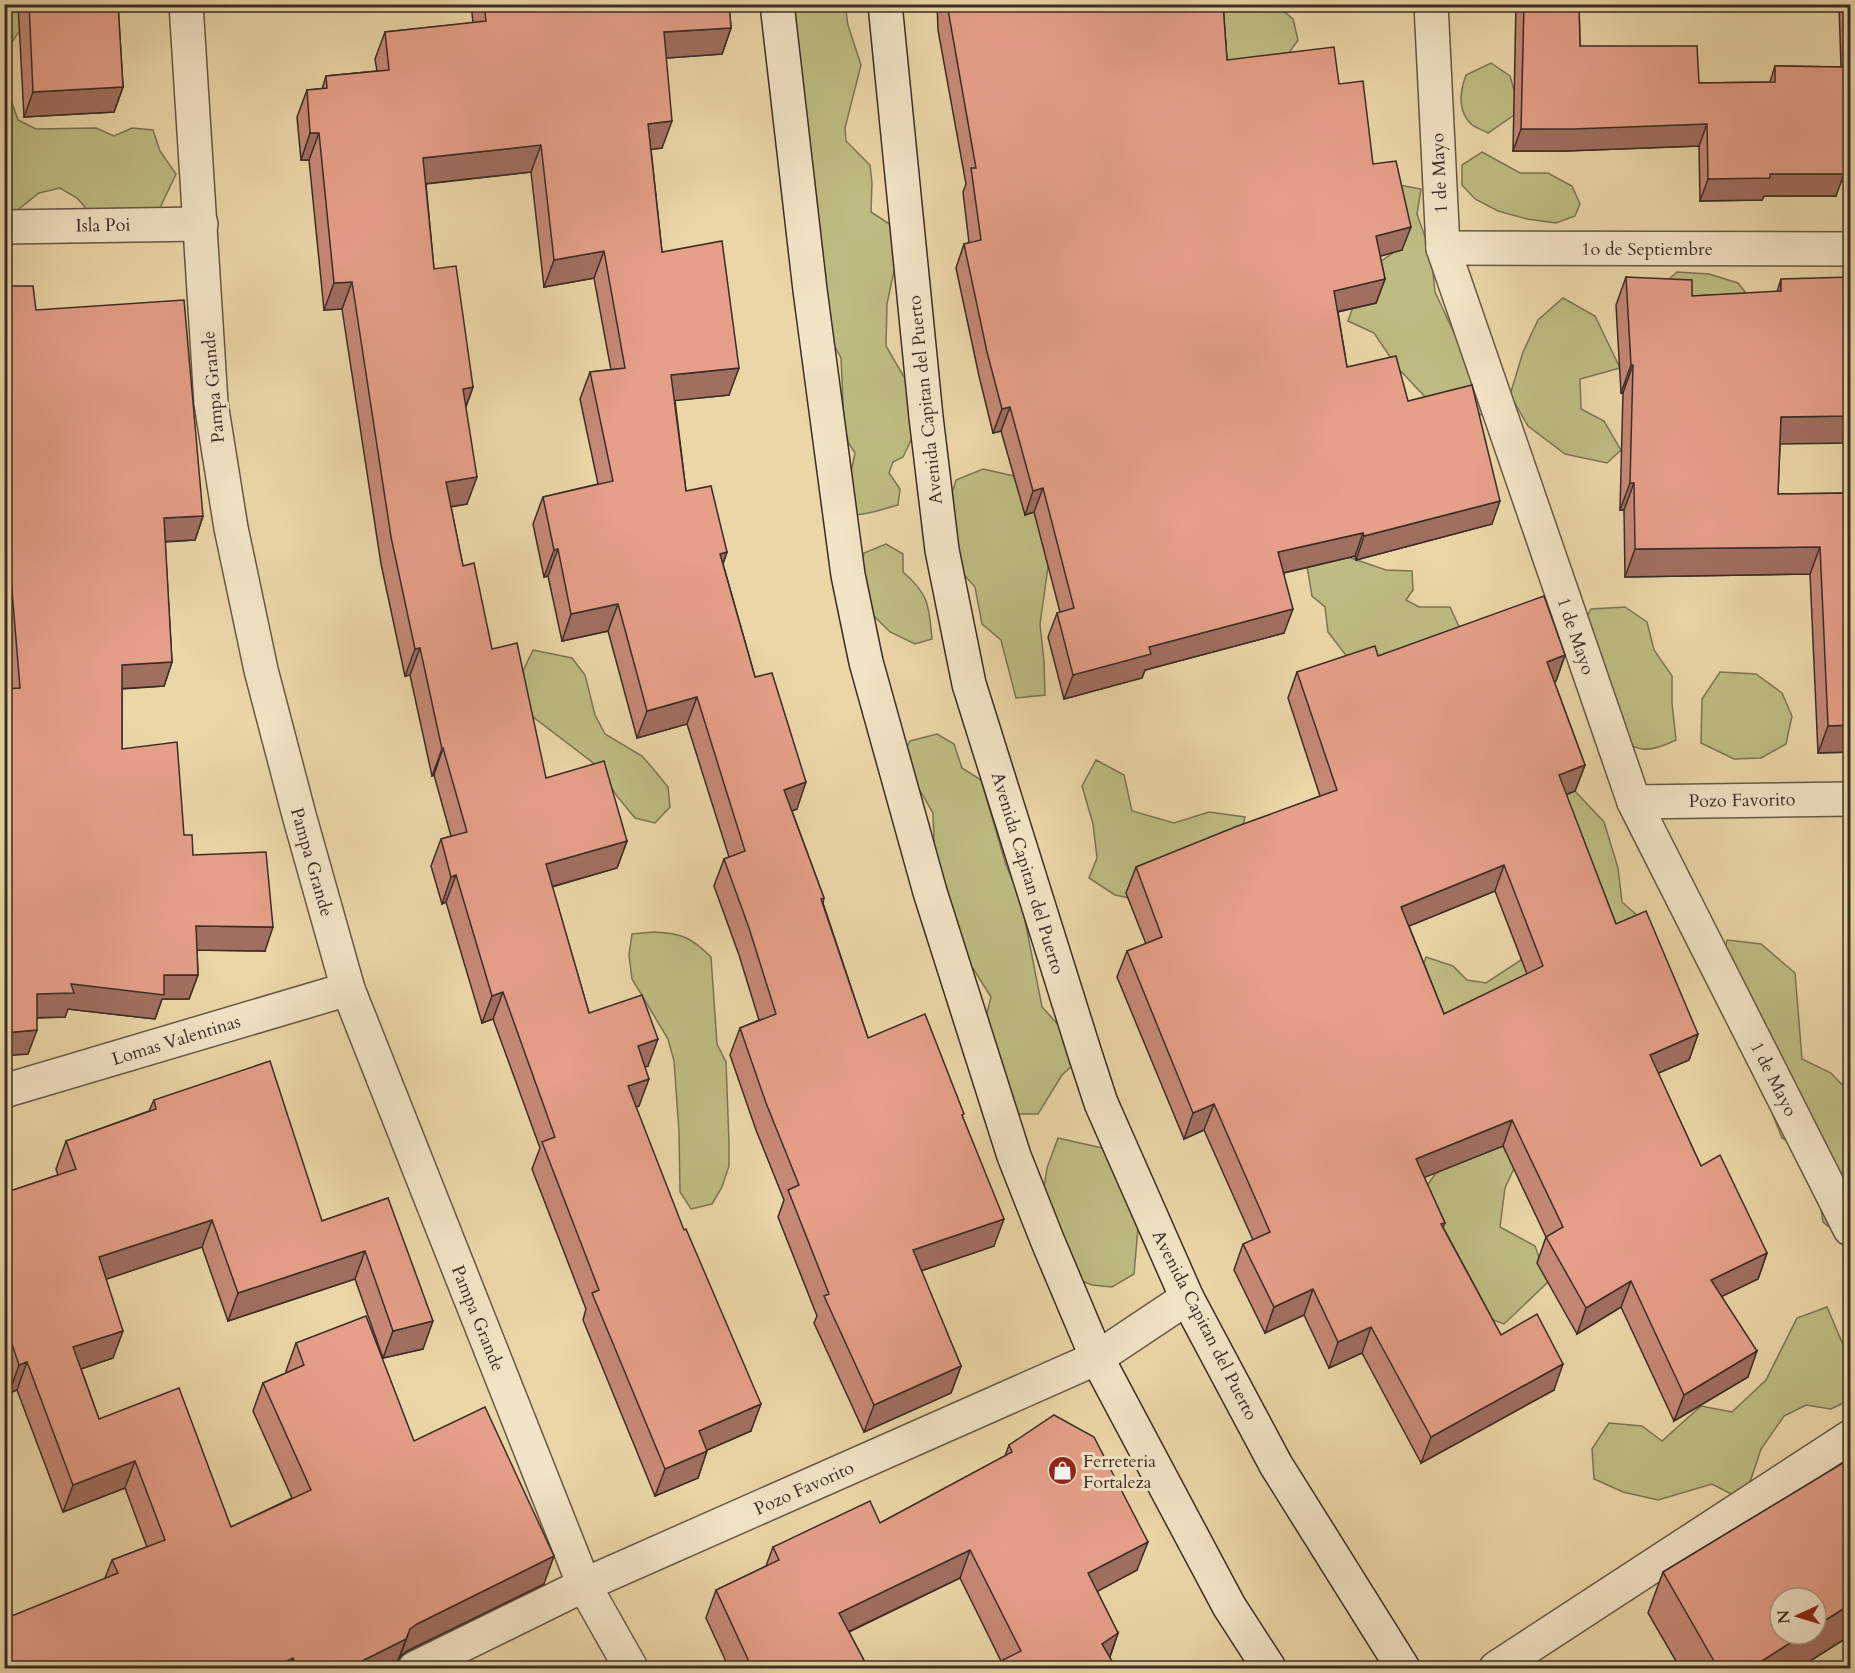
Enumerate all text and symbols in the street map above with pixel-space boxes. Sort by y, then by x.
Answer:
street label: 1 de Mayo [1425,132,1454,214]
street label: Isla Poi [75,213,131,238]
street label: 1o de Septiembre [1581,237,1713,262]
street label: Avenida Capitan del Puerto [902,294,949,506]
street label: Pampa Grande [196,330,231,444]
street label: 1 de Mayo [1551,594,1601,679]
street label: Avenida Capitan del Puerto [985,769,1070,978]
street label: Pozo Favorito [1688,787,1796,814]
street label: Pampa Grande [284,805,339,920]
street label: Lomas Valentinas [109,1009,244,1072]
street label: 1 de Mayo [1744,1038,1803,1121]
street label: Avenida Capitan del Puerto [1146,1226,1264,1425]
street label: Pampa Grande [445,1261,510,1375]
place label: Ferreteria Fortaleza [1083,1449,1156,1495]
street label: Pozo Favorito [750,1455,858,1522]
shop icon: Ferreteria Fortaleza [1046,1455,1078,1487]
north arrow [1768,1586,1828,1646]
text: N [1773,1609,1795,1625]

